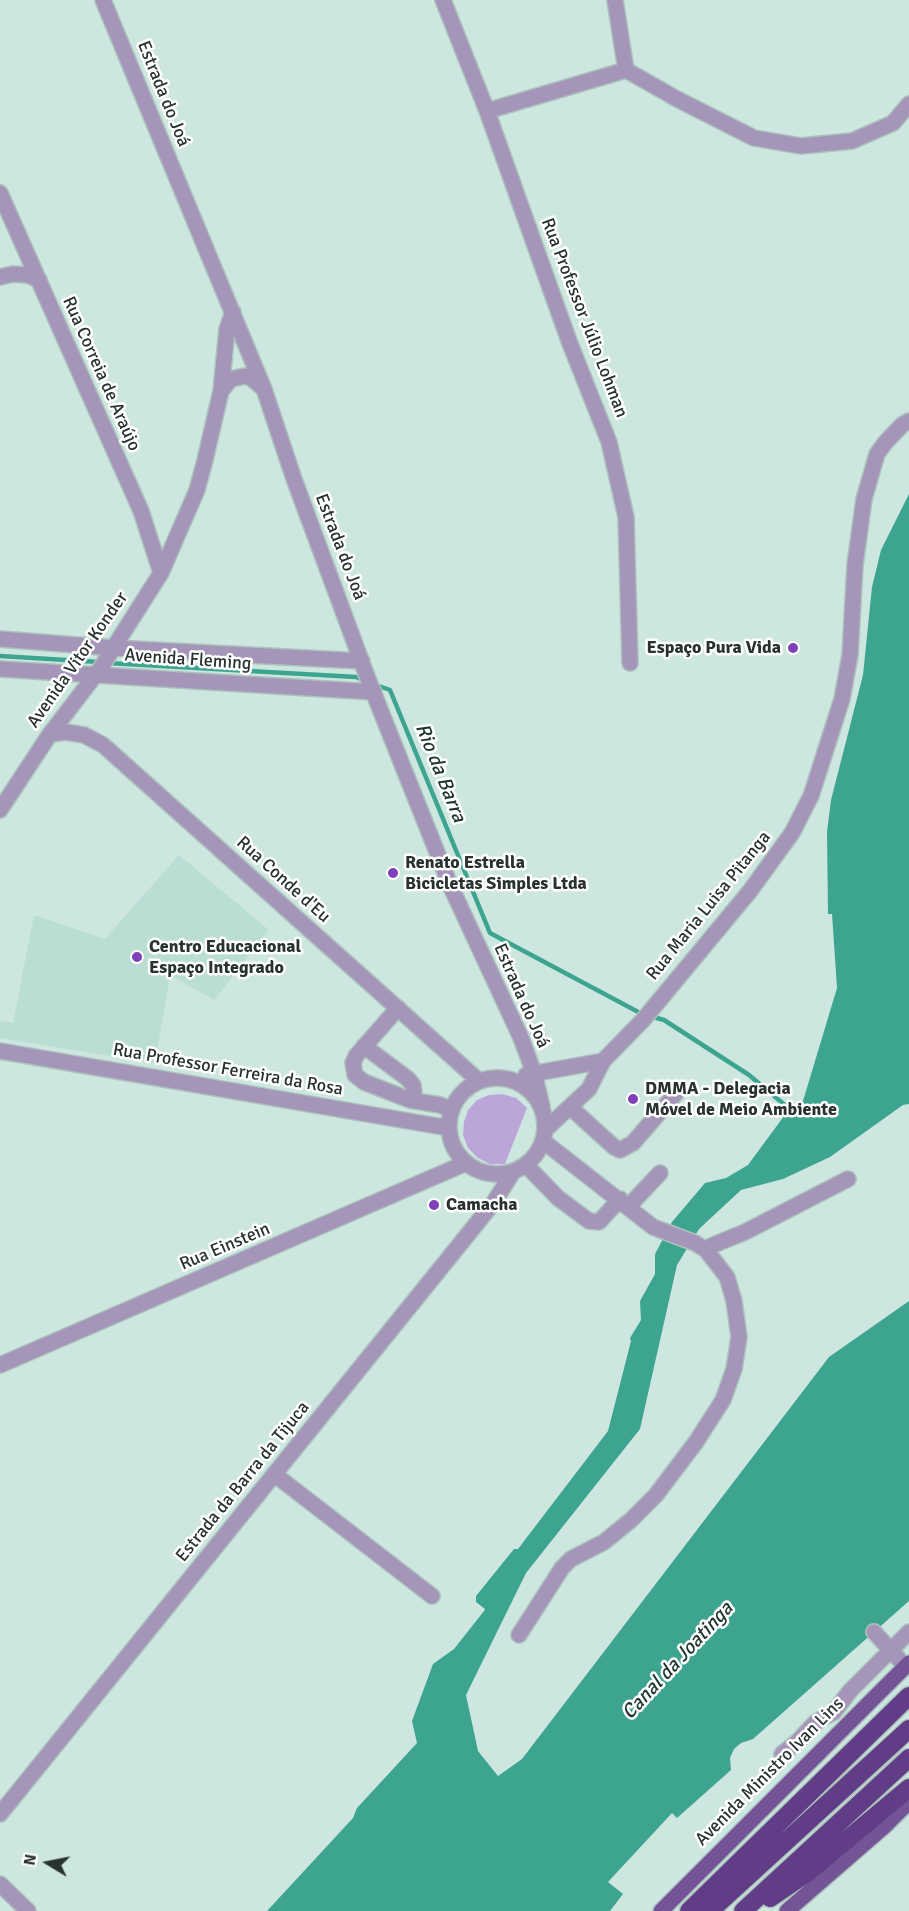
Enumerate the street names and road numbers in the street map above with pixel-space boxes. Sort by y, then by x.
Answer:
street label: Estrada do Joá [132,38,194,150]
street label: Rua Professor Júlio Lohman [536,215,632,421]
street label: Rua Correia de Araújo [57,294,145,454]
street label: Estrada do Joá [310,491,370,603]
street label: Avenida Vitor Konder [23,588,133,732]
street label: Avenida Fleming [124,645,252,675]
street label: Rua Maria Luisa Pitanga [642,827,776,985]
street label: Rua Conde d'Eu [232,832,334,928]
street label: Estrada do Joá [488,940,554,1052]
street label: Rua Professor Ferreira da Rosa [111,1039,345,1101]
street label: Rua Einstein [177,1218,273,1276]
street label: Estrada da Barra da Tijuca [172,1397,314,1567]
street label: Avenida Ministro Ivan Lins [691,1693,849,1851]

